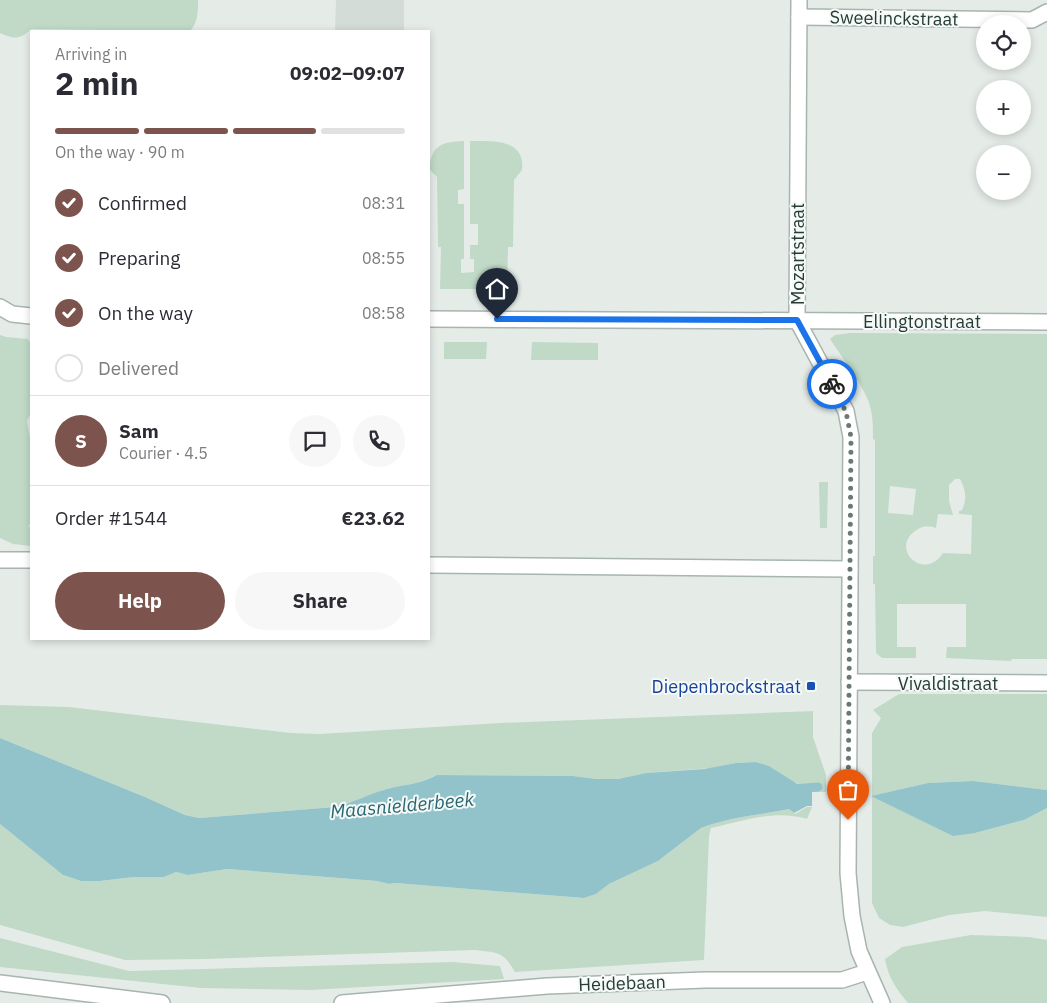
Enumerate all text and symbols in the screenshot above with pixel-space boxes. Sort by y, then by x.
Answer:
street label: Sweelinckstraat [829,5,959,31]
map controls [976,15,1031,200]
button: locate [976,15,1031,70]
text: Arriving in [55,44,127,64]
text: 09:02–09:07 [290,61,405,85]
text: 2 min [55,62,139,104]
button: + [976,80,1031,135]
text: On the way · 90 m [55,142,185,162]
button: − [976,145,1031,200]
icon: check [55,189,83,217]
text: Confirmed [98,191,187,215]
text: 08:31 [362,193,405,213]
street label: Mozartstraat [786,203,809,305]
icon: check [55,244,83,272]
text: Preparing [98,246,180,270]
text: 08:55 [362,248,405,268]
pin [476,268,518,319]
icon: home [483,275,511,303]
icon: check [55,299,83,327]
text: On the way [98,301,193,325]
text: 08:58 [362,303,405,323]
street label: Ellingtonstraat [863,310,981,333]
text: Delivered [98,356,179,380]
courier [807,359,857,409]
icon: bike [818,370,846,398]
button: chat [289,415,341,467]
button: phone [353,415,405,467]
text: Sam [119,419,159,443]
text: S [75,429,87,453]
text: Courier · 4.5 [119,443,208,463]
text: Order #1544 [55,506,167,530]
text: €23.62 [342,506,405,530]
button: Help [55,572,225,630]
button: Share [235,572,405,630]
street label: Vivaldistraat [898,672,998,695]
place label: Diepenbrockstraat [652,675,801,698]
marker: Diepenbrockstraat [805,680,817,692]
pin [827,769,869,820]
icon: bag [834,776,862,804]
water label: Maasnielderbeek [329,787,476,823]
street label: Heidebaan [578,970,666,996]

